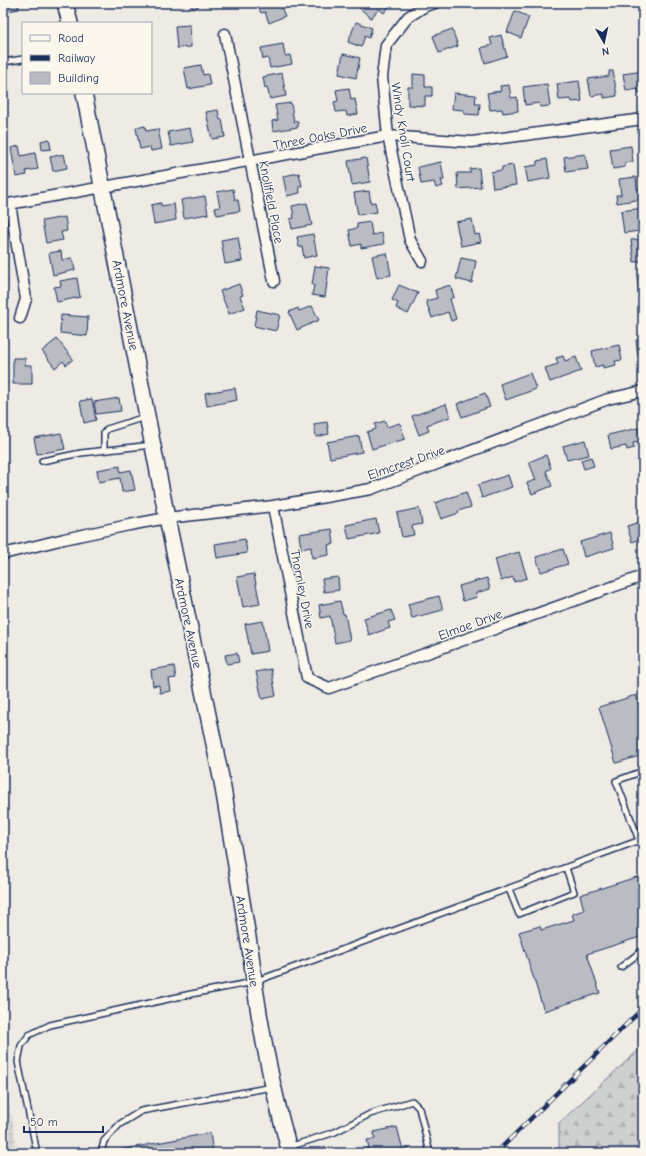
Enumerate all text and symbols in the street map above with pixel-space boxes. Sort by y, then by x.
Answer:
legend [22,22,152,94]
north arrow [584,22,624,62]
text: Road [58,31,84,45]
text: N [601,44,610,58]
text: Railway [58,51,96,65]
text: Building [58,71,99,85]
street label: Windy Knoll Court [388,81,419,184]
street label: Three Oaks Drive [272,120,369,153]
street label: Knollfield Place [256,160,287,245]
street label: Ardmore Avenue [109,258,142,352]
street label: Elmcrest Drive [366,442,447,483]
street label: Thornley Drive [287,548,318,630]
street label: Ardmore Avenue [172,576,206,670]
street label: Elmae Drive [436,606,505,643]
street label: Ardmore Avenue [233,894,262,988]
scale bar [24,1108,103,1134]
text: 50 m [30,1115,58,1129]

